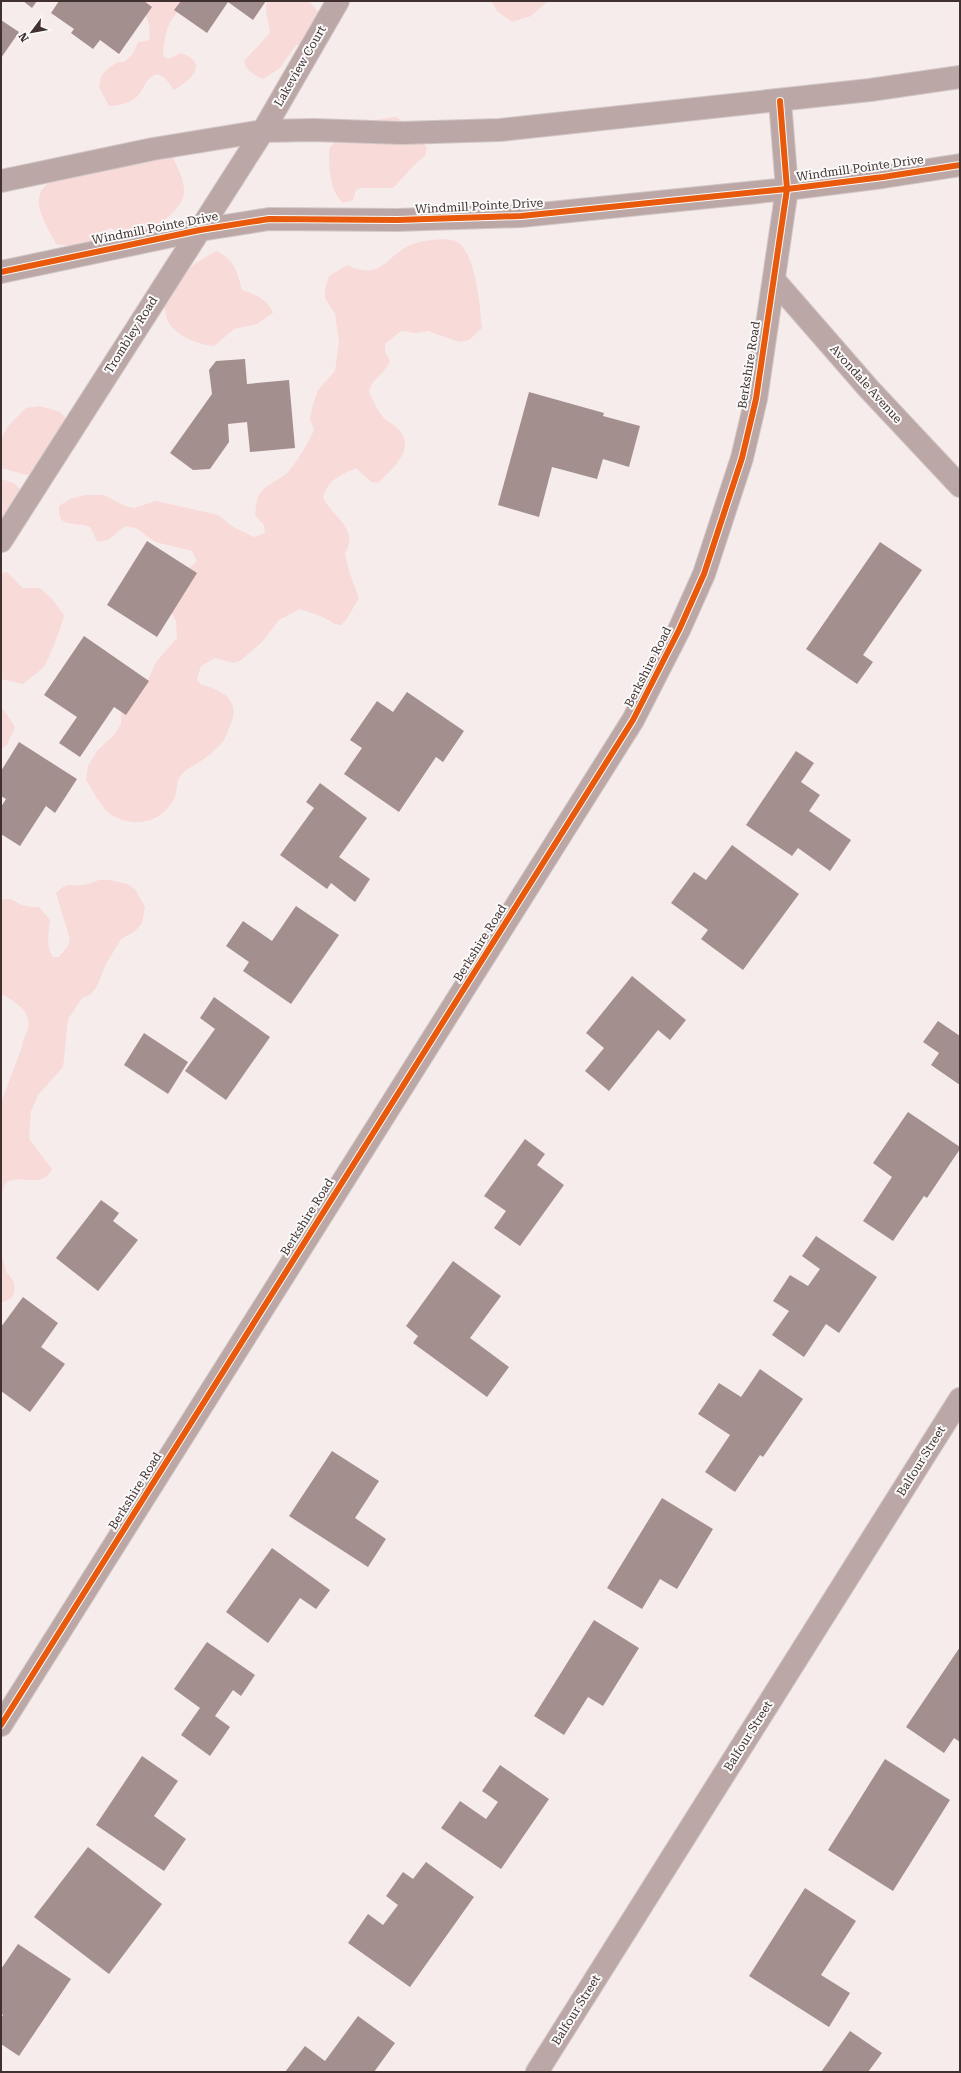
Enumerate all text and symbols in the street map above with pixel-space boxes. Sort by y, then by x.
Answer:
north arrow [12,12,52,52]
street label: Lakeview Court [271,23,329,109]
text: N [16,30,32,44]
street label: Windmill Pointe Drive [795,152,925,184]
street label: Windmill Pointe Drive [415,196,544,216]
street label: Windmill Pointe Drive [91,209,220,247]
street label: Trombley Road [102,294,161,376]
street label: Berkshire Road [735,320,763,410]
street label: Avondale Avenue [827,342,905,426]
street label: Berkshire Road [622,624,674,710]
street label: Berkshire Road [451,902,509,984]
street label: Berkshire Road [278,1176,336,1258]
street label: Balfour Street [894,1423,948,1499]
street label: Berkshire Road [106,1450,164,1532]
street label: Balfour Street [721,1698,775,1774]
street label: Balfour Street [549,1972,603,2048]

